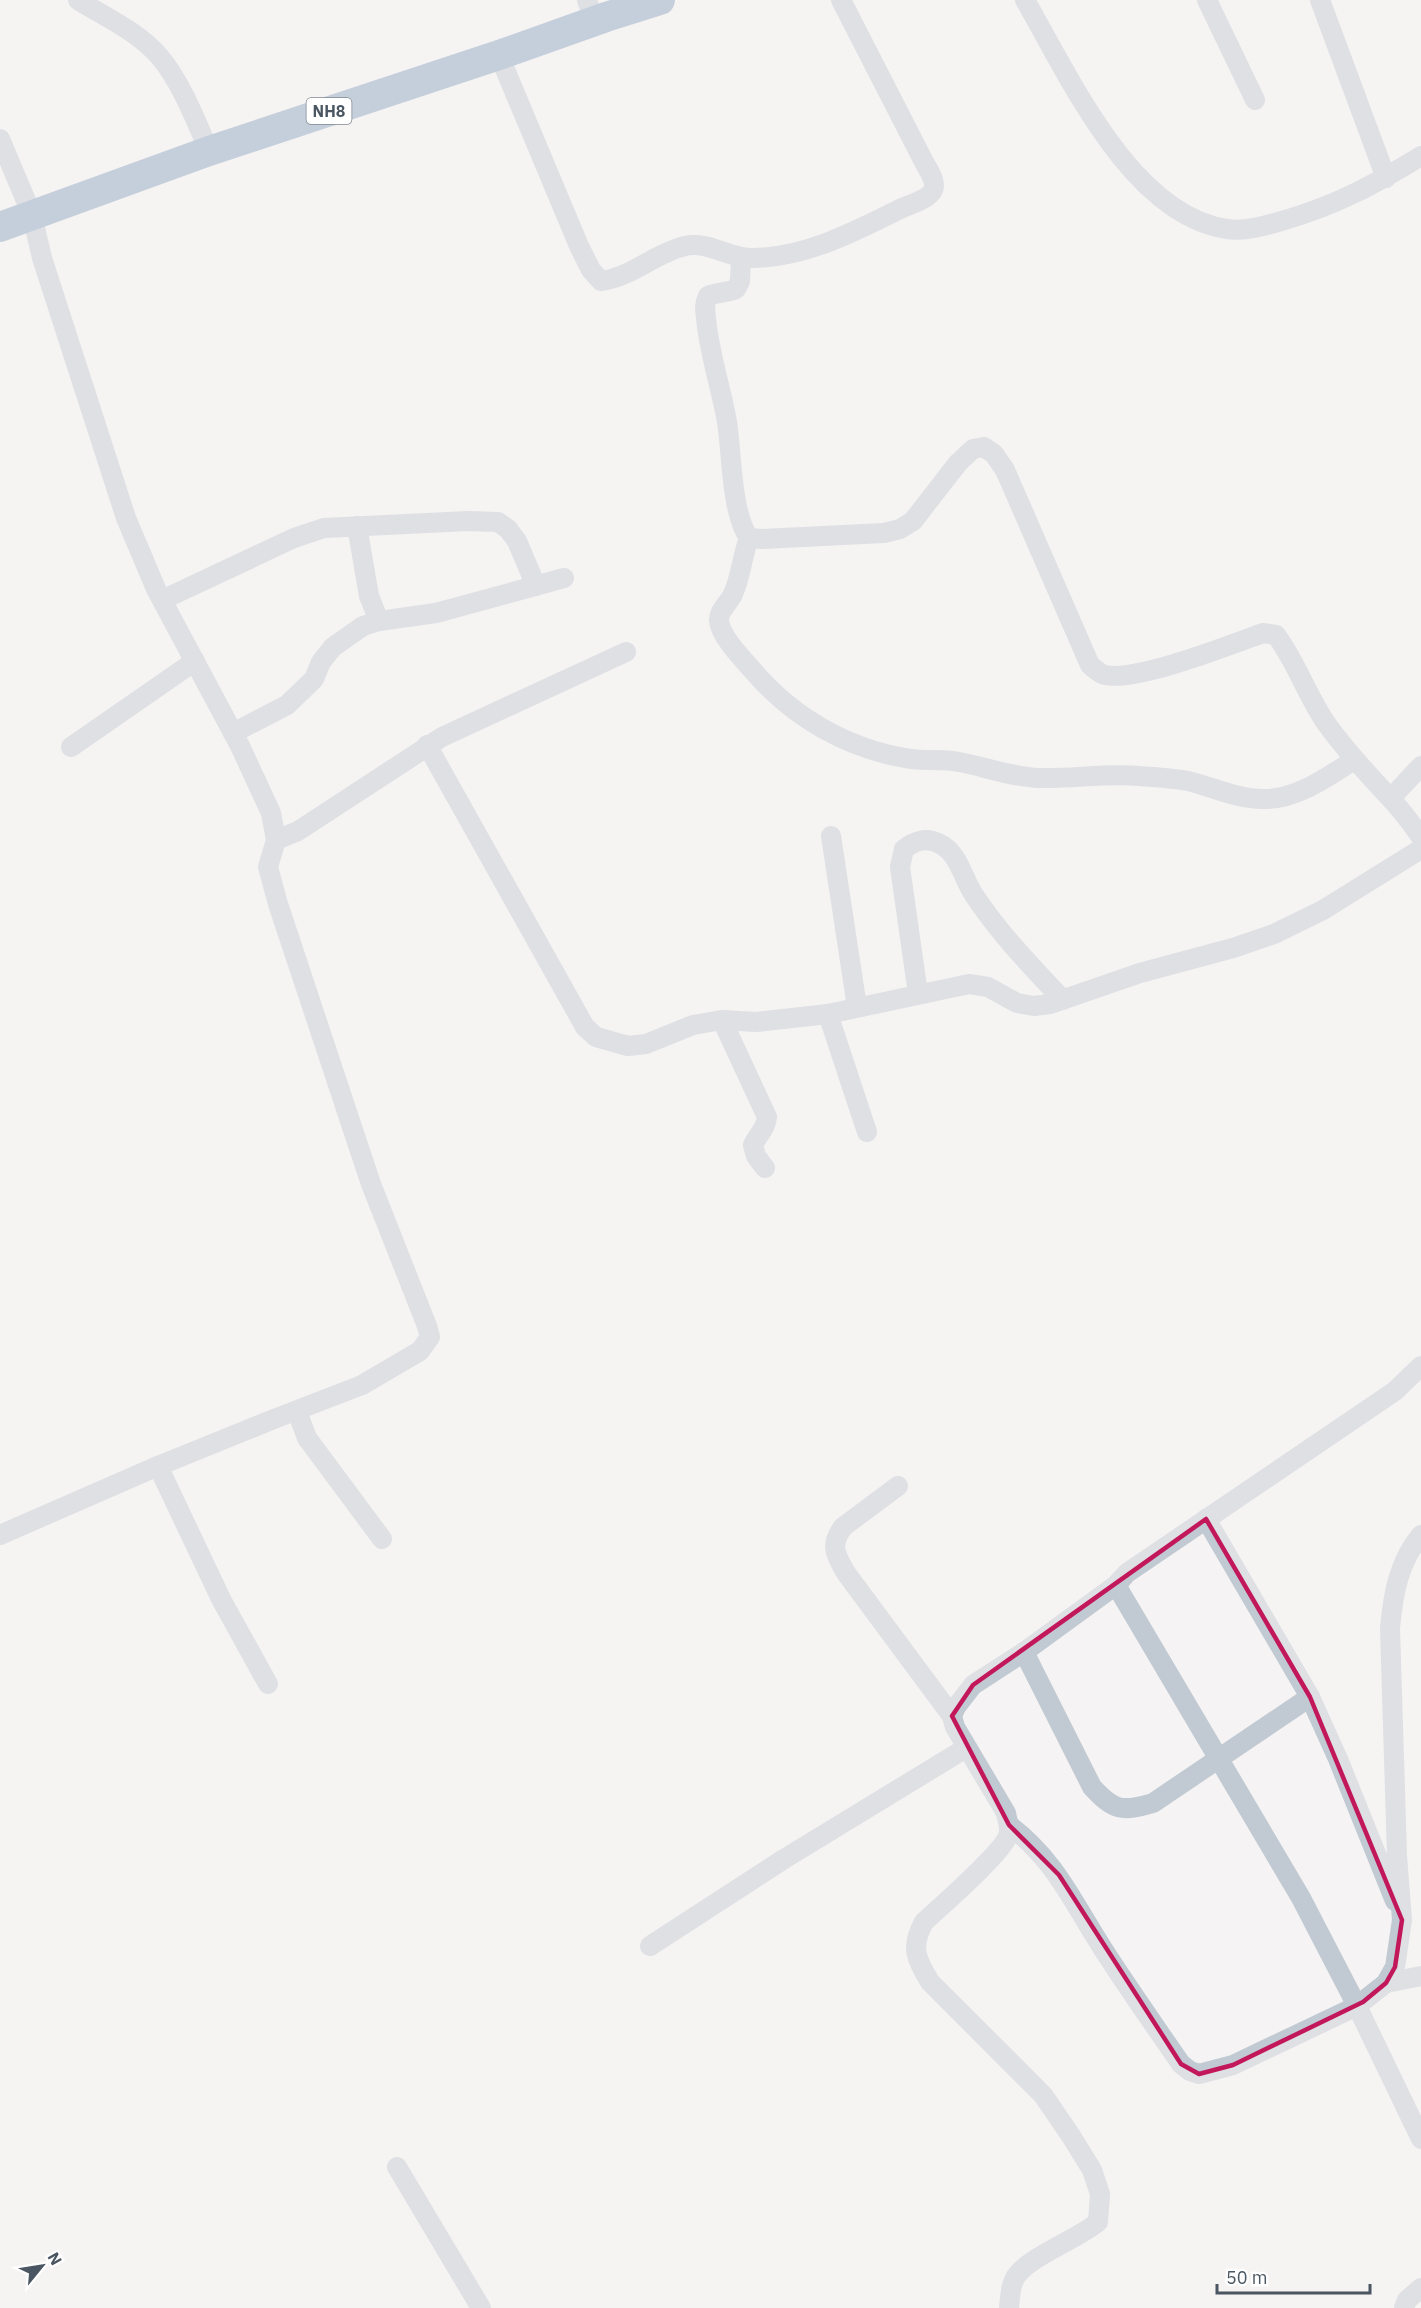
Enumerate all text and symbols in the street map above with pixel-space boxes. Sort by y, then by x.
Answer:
road number: NH8 [306,98,352,124]
north arrow [12,2236,72,2296]
text: N [43,2248,67,2269]
scale bar [1217,2257,1370,2295]
text: 50 m [1226,2266,1268,2289]

